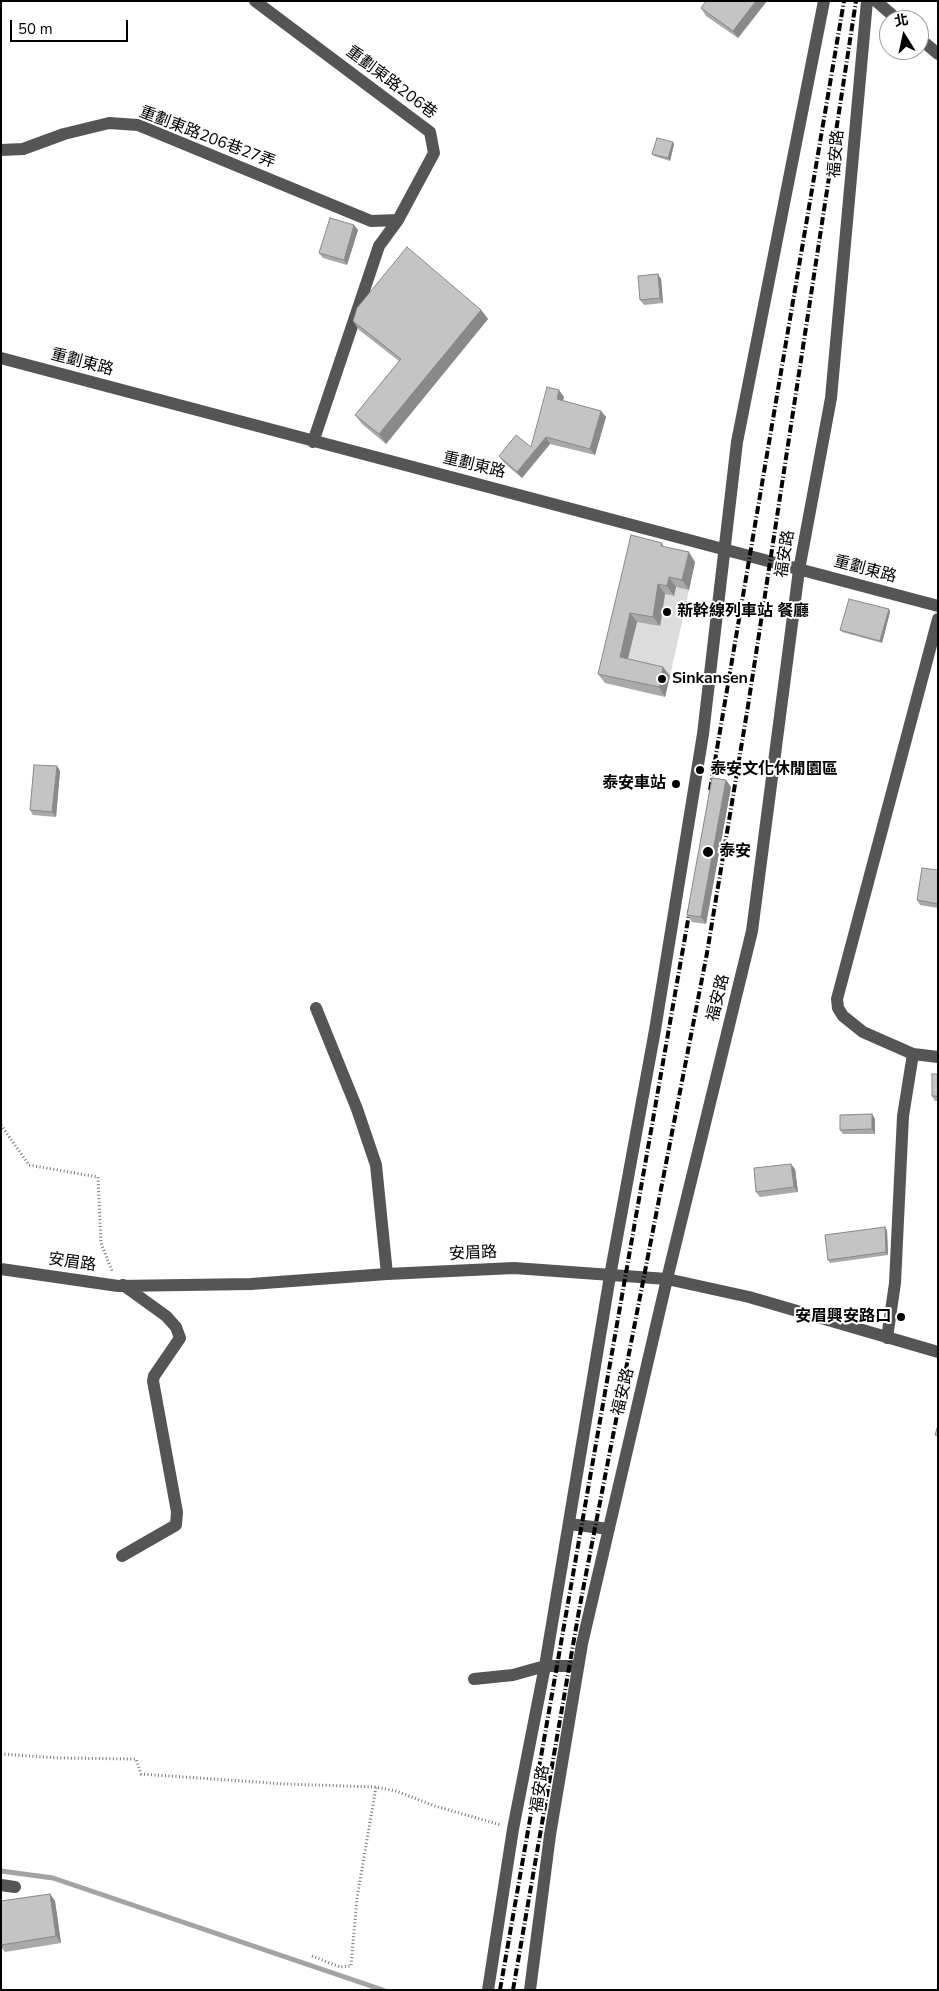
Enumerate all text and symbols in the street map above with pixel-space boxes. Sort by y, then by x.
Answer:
scale bar [12,10,130,42]
north arrow [879,10,929,60]
text: 北 [893,10,910,31]
text: 50 m [18,19,53,39]
street label: 重劃東路206巷 [342,43,440,123]
street label: 重劃東路206巷27弄 [136,103,278,173]
street label: 福安路 [825,129,849,179]
street label: 重劃東路 [49,345,115,381]
street label: 重劃東路 [441,449,507,483]
street label: 福安路 [773,529,799,579]
street label: 重劃東路 [832,552,898,588]
place label: 新幹線列車站 餐廳 [677,602,809,622]
marker: 新幹線列車站 餐廳 [661,606,673,618]
place label: Sinkansen [672,669,748,689]
marker: Sinkansen [656,673,668,685]
place label: 泰安文化休閒園區 [710,760,838,780]
marker: 泰安文化休閒園區 [694,764,706,776]
place label: 泰安車站 [602,774,666,794]
marker: 泰安車站 [670,778,682,790]
place label: 泰安 [719,842,751,862]
marker: 泰安 [701,845,715,859]
street label: 福安路 [704,972,734,1024]
street label: 安眉路 [449,1243,497,1265]
street label: 安眉路 [47,1250,97,1276]
place label: 安眉興安路口 [795,1307,891,1327]
marker: 安眉興安路口 [895,1311,907,1323]
street label: 福安路 [609,1366,639,1418]
street label: 福安路 [528,1764,554,1814]

